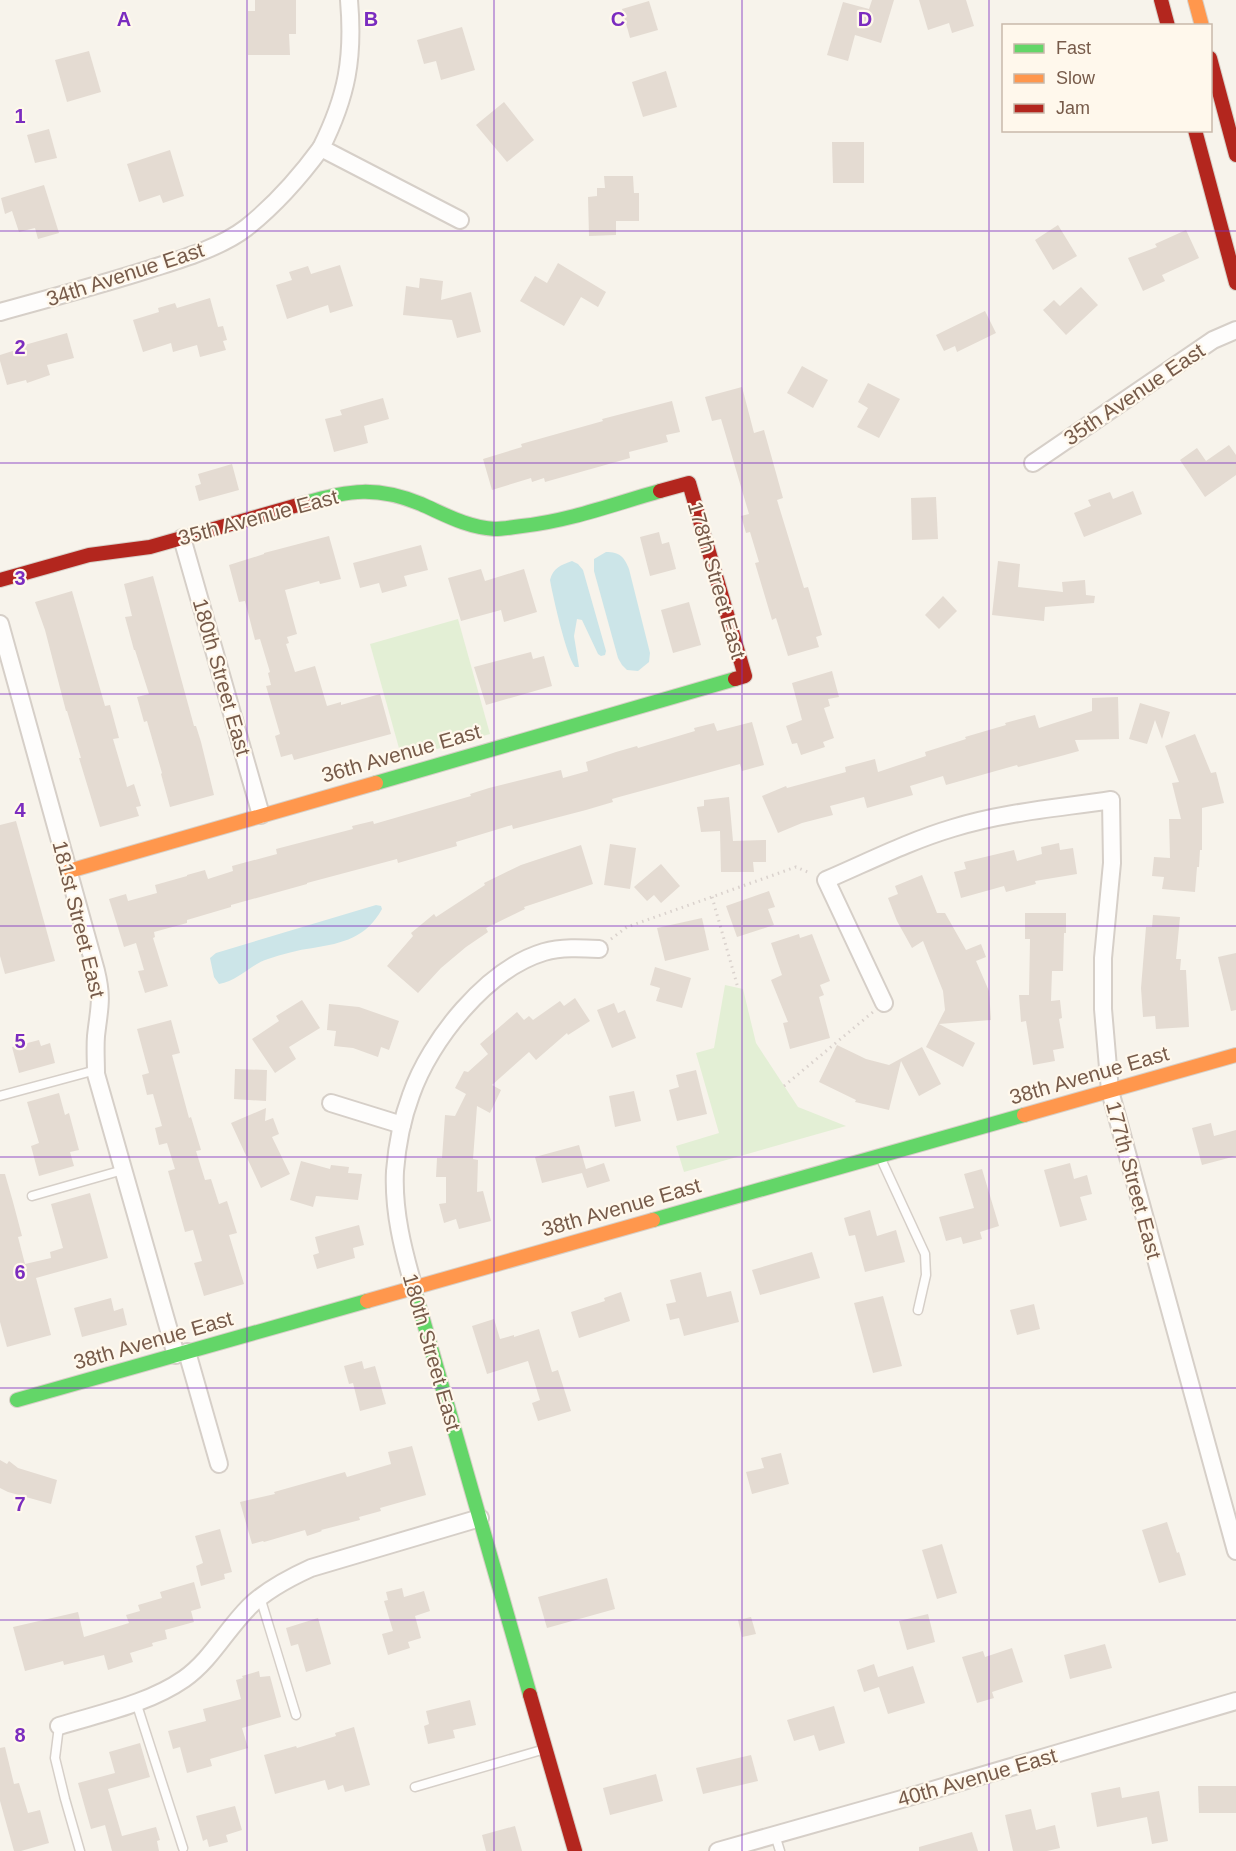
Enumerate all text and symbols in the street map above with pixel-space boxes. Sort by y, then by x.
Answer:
text: A [117,8,131,30]
text: B [364,8,378,30]
text: C [611,8,625,30]
text: D [858,8,872,30]
legend [1002,24,1212,132]
text: Fast [1056,38,1091,58]
text: Slow [1056,68,1096,88]
text: Jam [1056,98,1090,118]
text: 1 [14,105,26,127]
street label: 34th Avenue East [43,238,207,310]
text: 2 [14,336,26,358]
street label: 35th Avenue East [1059,338,1209,449]
street label: 35th Avenue East [176,485,340,549]
street label: 178th Street East [684,499,750,661]
text: 3 [14,567,26,589]
street label: 180th Street East [189,596,255,758]
street label: 36th Avenue East [319,719,483,787]
text: 4 [14,799,26,821]
street label: 181st Street East [48,838,110,1000]
text: 5 [14,1030,26,1052]
street label: 38th Avenue East [1007,1041,1171,1109]
street label: 177th Street East [1102,1099,1166,1261]
street label: 38th Avenue East [539,1173,703,1241]
text: 6 [14,1261,26,1283]
street label: 180th Street East [399,1271,465,1433]
street label: 38th Avenue East [71,1306,235,1374]
text: 7 [14,1493,26,1515]
text: 8 [14,1724,26,1746]
street label: 40th Avenue East [895,1743,1059,1811]

